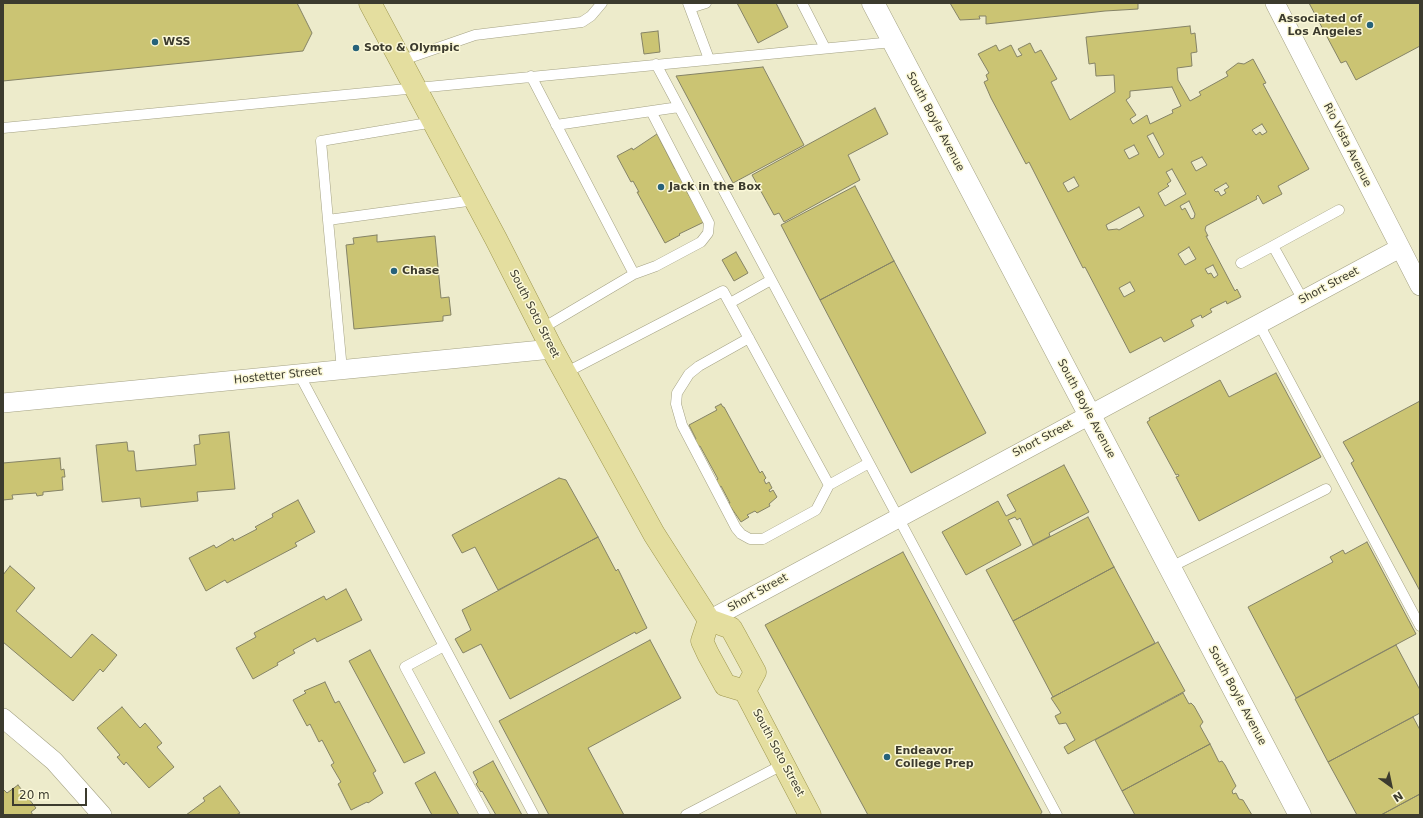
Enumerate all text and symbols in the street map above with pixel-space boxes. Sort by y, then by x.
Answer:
place label: Associated of Los Angeles [1278,12,1362,38]
marker: Associated of Los Angeles [1365,20,1375,30]
place label: WSS [163,35,190,49]
marker: WSS [150,37,160,47]
place label: Soto & Olympic [364,41,459,55]
marker: Soto & Olympic [351,43,361,53]
street label: South Boyle Avenue [903,70,967,174]
street label: Rio Vista Avenue [1320,101,1374,189]
place label: Jack in the Box [669,180,761,194]
marker: Jack in the Box [656,182,666,192]
place label: Chase [402,264,439,278]
street label: Short Street [1297,265,1361,307]
marker: Chase [389,266,399,276]
street label: South Soto Street [506,268,562,360]
street label: South Boyle Avenue [1054,357,1118,461]
street label: Hostetter Street [233,365,323,387]
street label: Short Street [1011,418,1075,460]
street label: Short Street [726,571,790,615]
street label: South Boyle Avenue [1205,644,1269,748]
street label: South Soto Street [749,707,807,799]
place label: Endeavor College Prep [895,744,974,770]
marker: Endeavor College Prep [882,752,892,762]
north arrow [1371,766,1411,806]
scale bar [14,780,89,806]
text: 20 m [19,788,50,802]
text: N [1390,789,1405,804]

